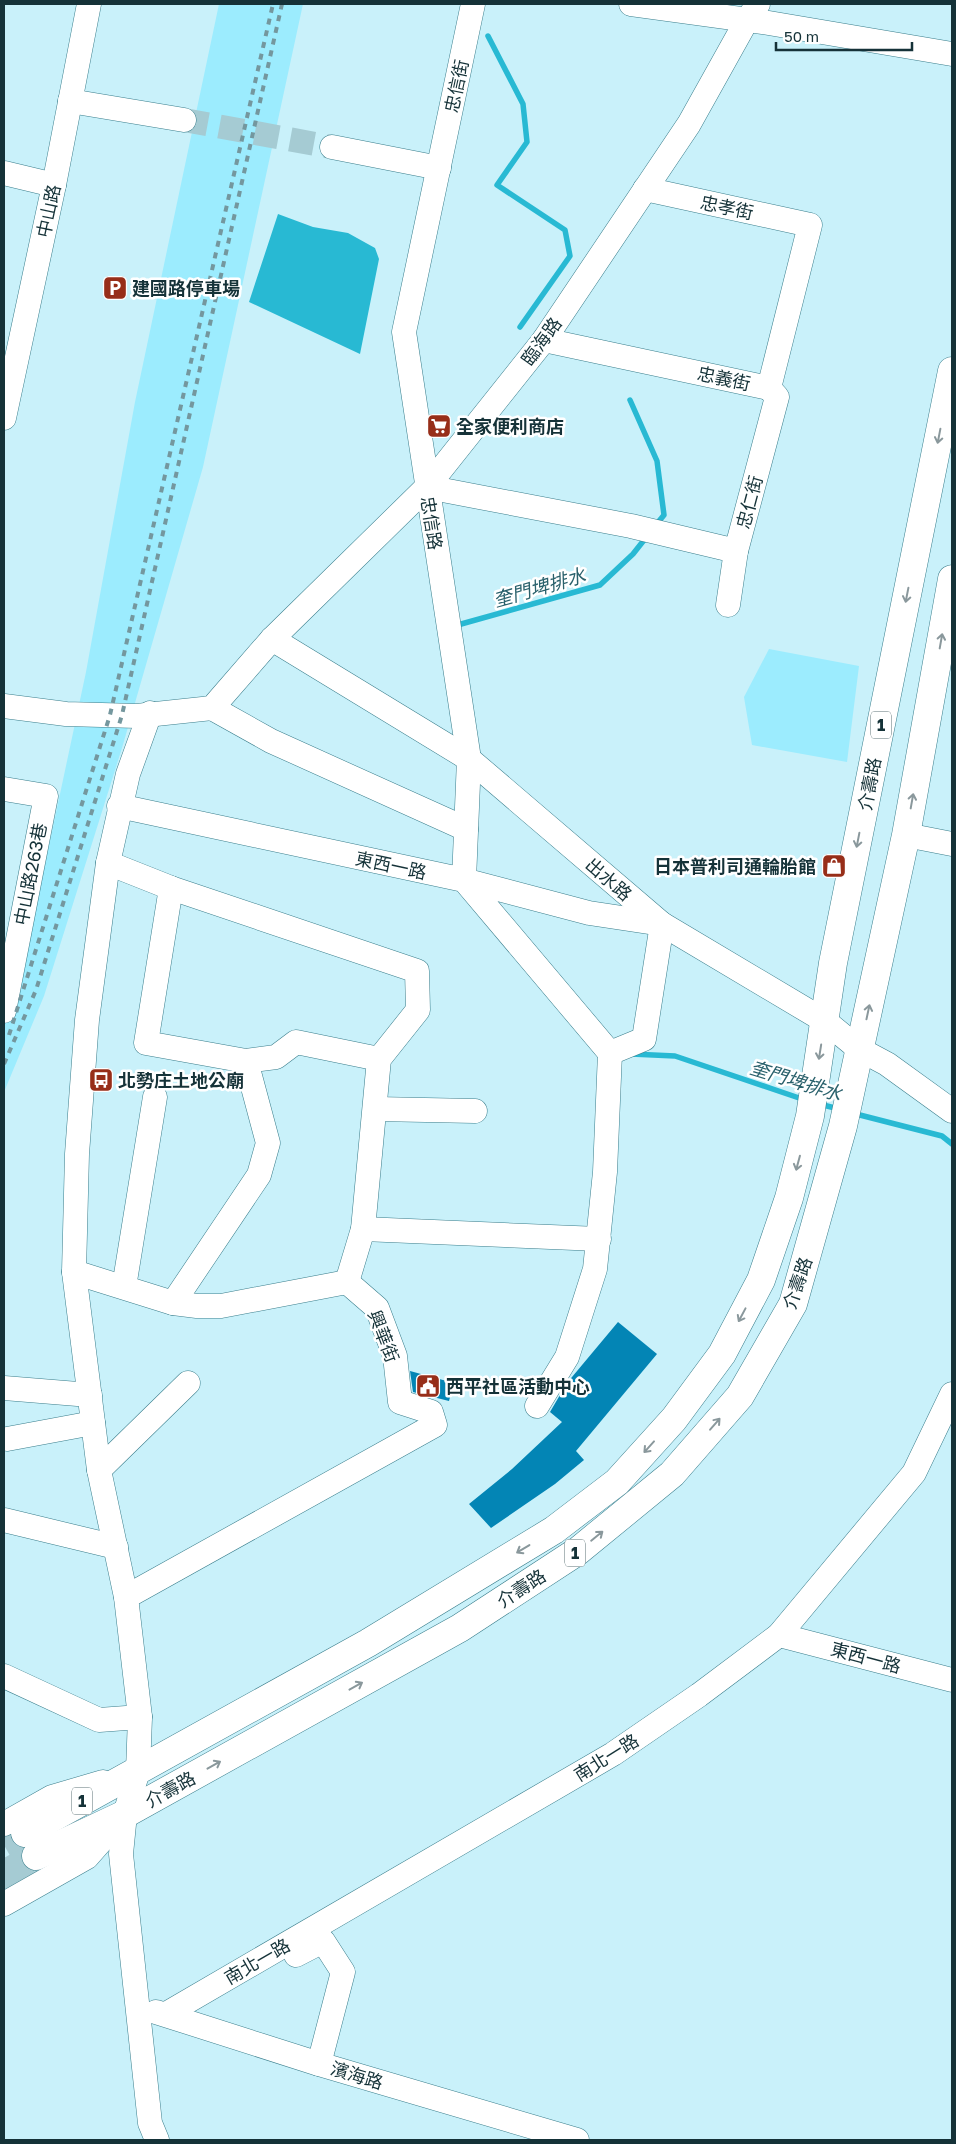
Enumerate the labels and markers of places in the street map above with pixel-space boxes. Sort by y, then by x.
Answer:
parking icon: 建國路停車場 [102,275,128,301]
place label: 建國路停車場 [132,277,240,299]
supermarket icon: 全家便利商店 [426,413,452,439]
place label: 全家便利商店 [456,415,564,437]
shop icon: 日本普利司通輪胎館 [821,853,847,879]
place label: 日本普利司通輪胎館 [654,855,816,877]
bus stop icon: 北勢庄土地公廟 [88,1067,114,1093]
place label: 北勢庄土地公廟 [118,1069,244,1091]
public building icon: 西平社區活動中心 [415,1373,441,1399]
place label: 西平社區活動中心 [446,1375,590,1397]

